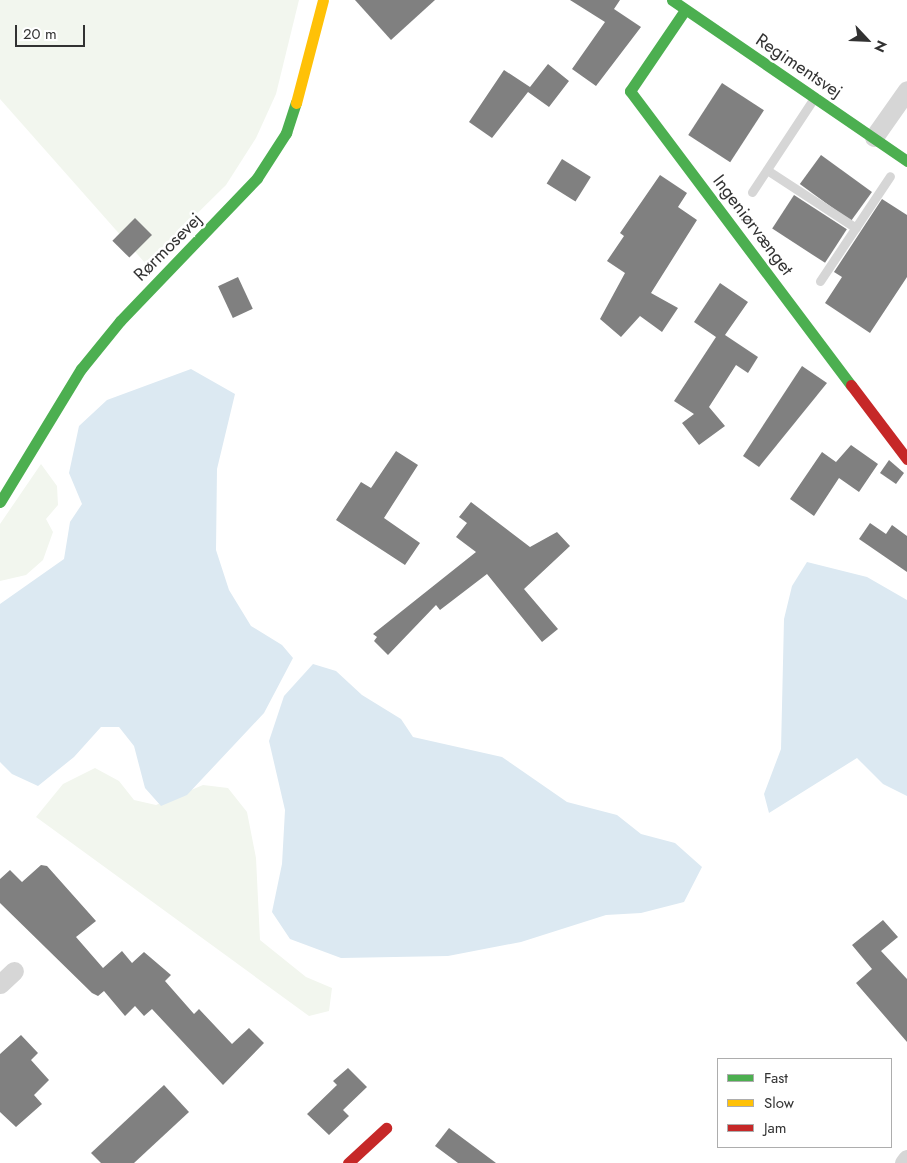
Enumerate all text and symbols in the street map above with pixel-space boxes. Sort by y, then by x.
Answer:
scale bar [18,15,88,47]
north arrow [842,15,892,65]
text: 20 m [23,23,57,45]
street label: Regimentsvej [752,29,846,103]
text: N [869,37,892,56]
street label: Ingeniørvænget [708,171,798,279]
street label: Rørmosevej [129,208,207,286]
legend [717,1058,892,1148]
text: Fast [764,1067,788,1089]
text: Slow [764,1092,794,1114]
text: Jam [764,1117,787,1139]

